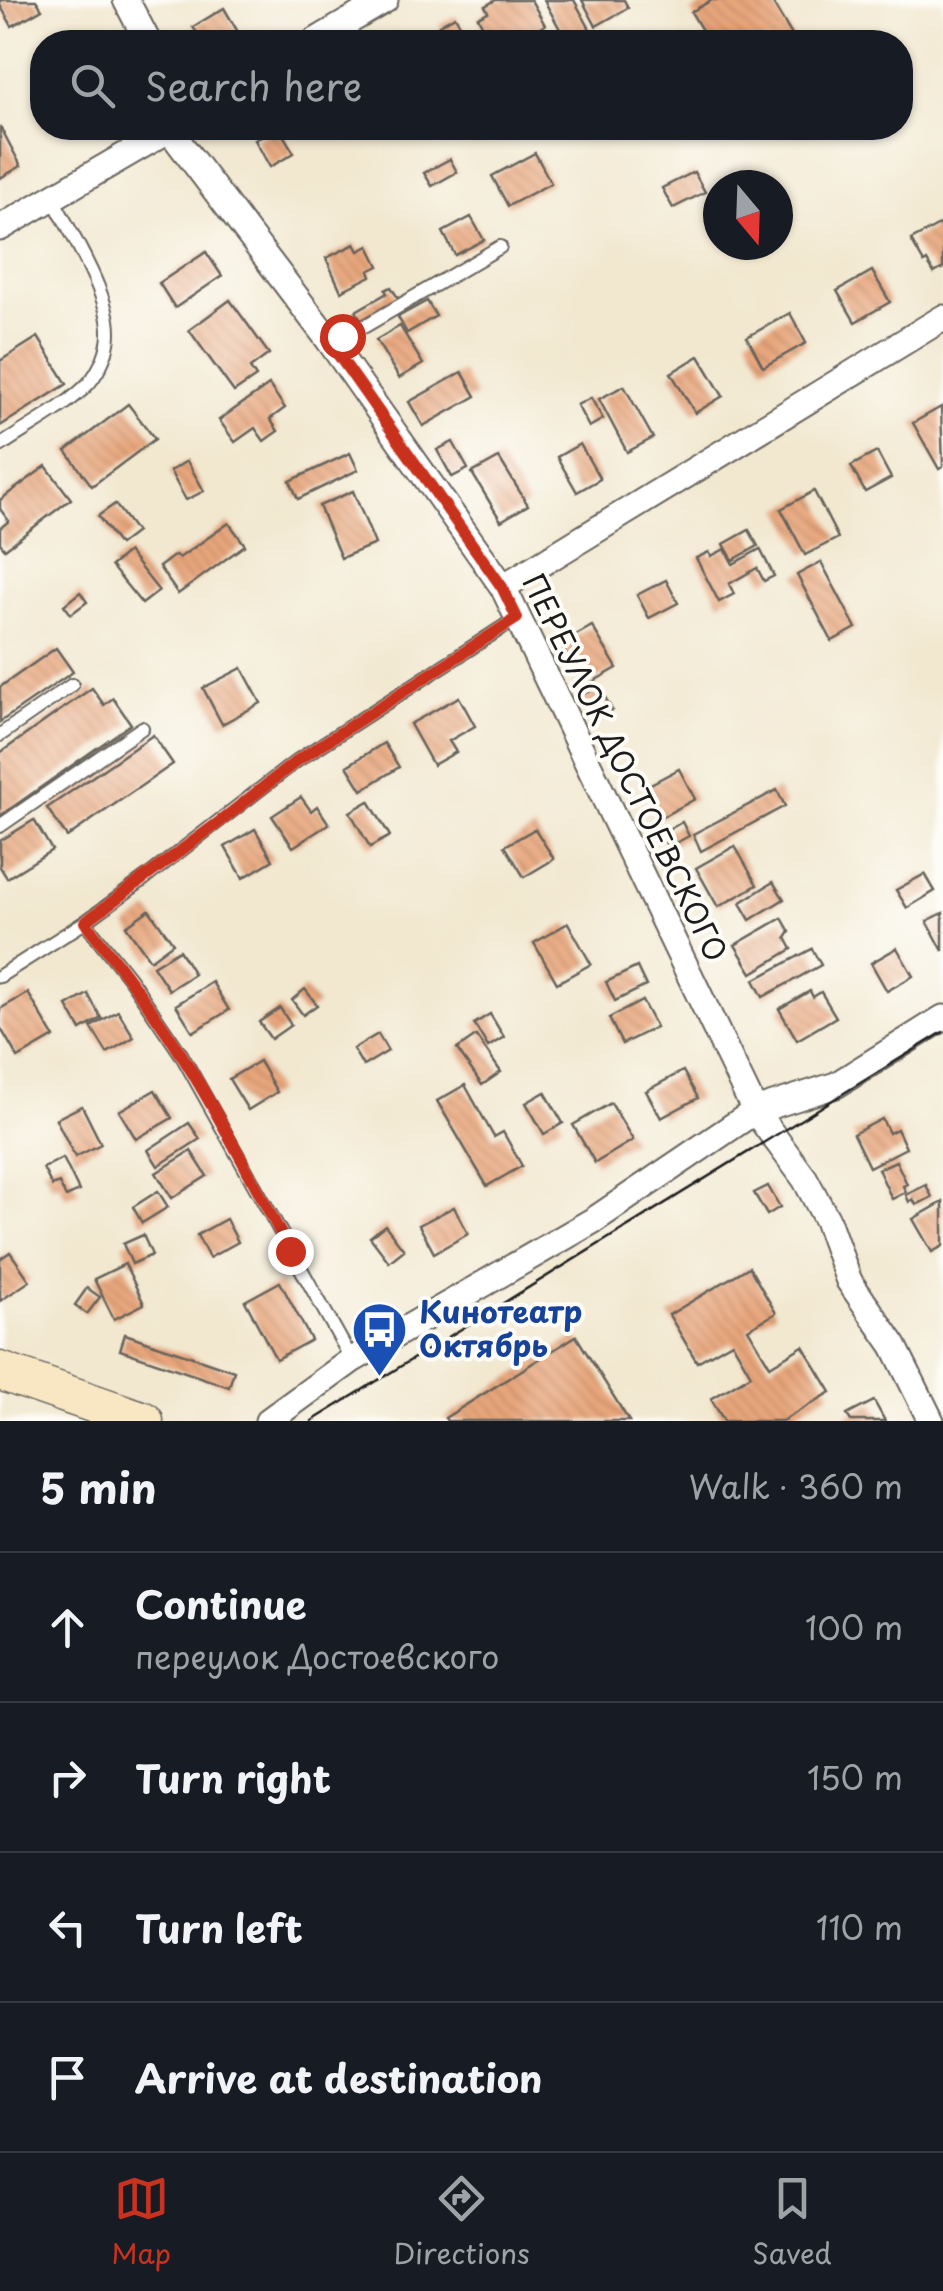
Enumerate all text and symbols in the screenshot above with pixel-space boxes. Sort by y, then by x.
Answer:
search box [30,30,913,140]
text: Search here [145,57,362,114]
icon: search [65,58,120,113]
north arrow [703,170,793,260]
route start [320,314,366,360]
street label: ПЕРЕУЛОК ДОСТОЕВСКОГО [513,565,740,968]
route end [268,1229,314,1275]
place label: Кинотеатр Октябрь [419,1288,582,1367]
bus stop icon: Кинотеатр Октябрь [350,1300,410,1379]
text: 5 min [40,1455,157,1518]
text: Walk · 360 m [689,1462,903,1510]
text: Continue [135,1575,306,1632]
icon: ahead [40,1600,95,1655]
text: 100 m [805,1603,903,1651]
text: переулок Достоевского [135,1632,499,1680]
text: Turn right [135,1749,331,1806]
icon: right [40,1750,95,1805]
text: 150 m [807,1753,903,1801]
text: Turn left [135,1899,303,1956]
icon: left [40,1900,95,1955]
text: 110 m [816,1903,903,1951]
text: Arrive at destination [135,2049,543,2106]
icon: arrive [40,2050,95,2105]
tab: Map [111,2171,171,2274]
tab: Directions [394,2171,530,2274]
tab: Saved [752,2171,832,2274]

